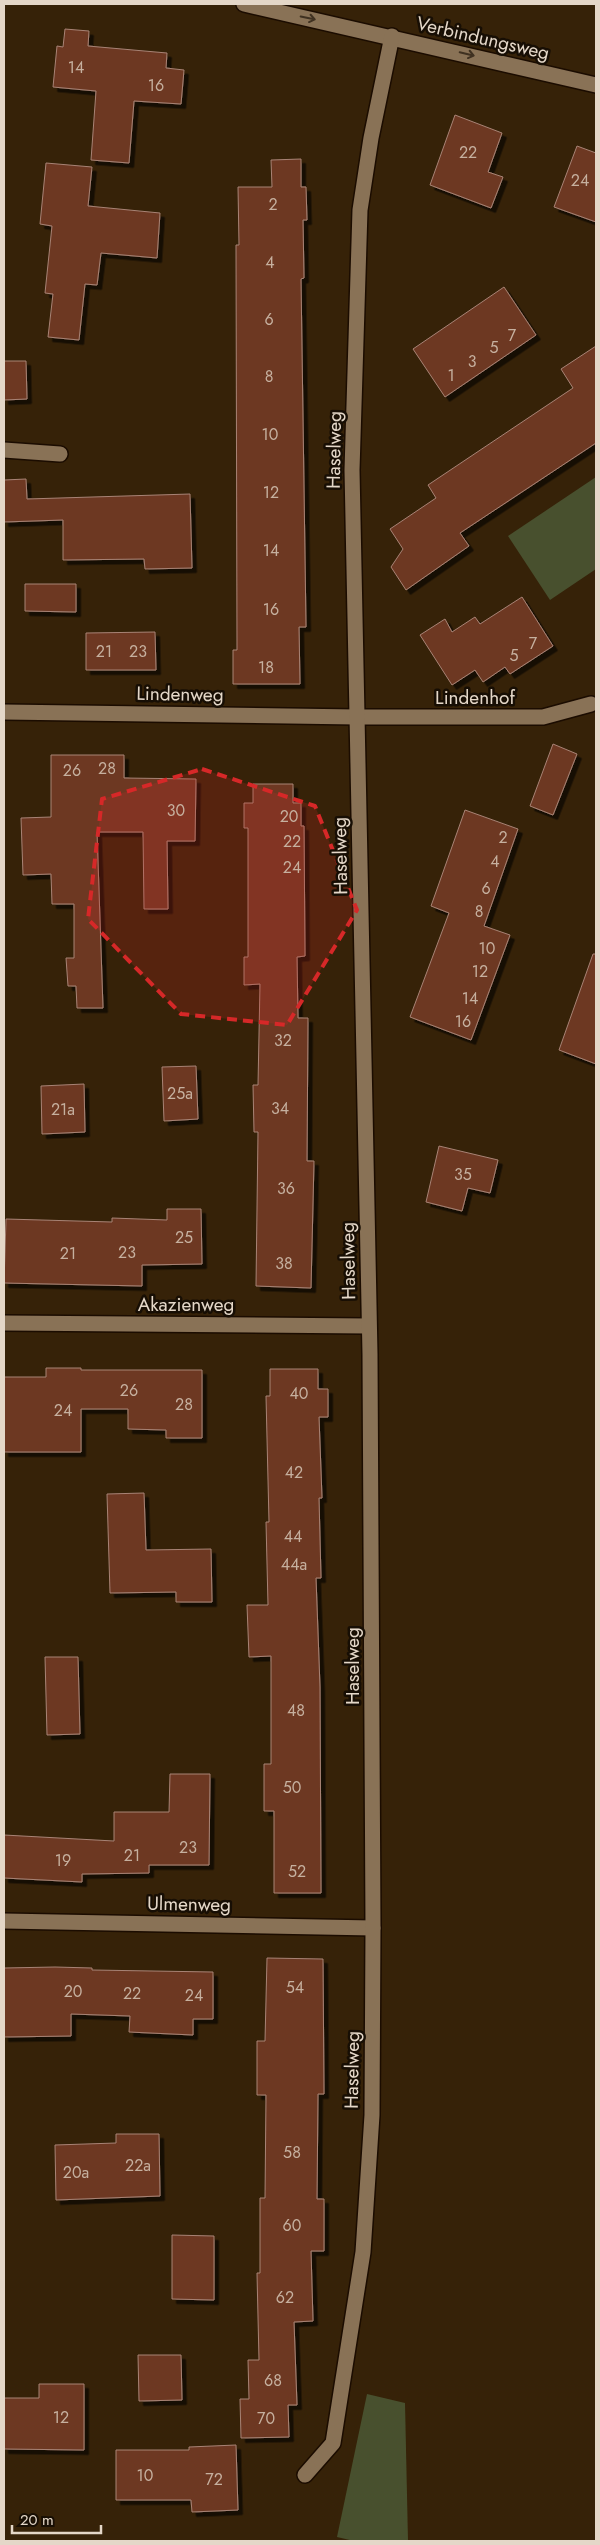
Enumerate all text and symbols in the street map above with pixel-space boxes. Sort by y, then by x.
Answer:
street label: Verbindungsweg [414,10,552,66]
one-way arrow [300,14,316,23]
one-way arrow [458,50,474,59]
house number: 14 [68,56,84,79]
house number: 16 [148,74,164,97]
house number: 22 [459,141,477,164]
house number: 24 [571,169,589,192]
house number: 2 [268,193,278,216]
house number: 4 [265,251,275,274]
house number: 6 [264,308,274,331]
house number: 7 [508,324,517,347]
house number: 5 [489,336,499,359]
house number: 3 [468,350,477,373]
house number: 1 [447,364,455,387]
house number: 8 [265,365,273,388]
street label: Haselweg [320,411,348,489]
house number: 10 [262,423,278,446]
house number: 12 [263,481,279,504]
house number: 14 [263,539,279,562]
house number: 16 [263,598,279,621]
house number: 7 [529,632,538,655]
house number: 21 [96,640,112,663]
house number: 23 [129,640,147,663]
house number: 5 [509,644,519,667]
house number: 18 [258,656,274,679]
street label: Lindenweg [136,680,224,708]
street label: Lindenhof [435,684,515,711]
house number: 28 [98,757,116,780]
house number: 26 [63,759,81,782]
house number: 30 [167,799,185,822]
house number: 20 [280,805,298,828]
street label: Haselweg [326,817,354,895]
house number: 2 [498,826,508,849]
house number: 22 [283,830,301,853]
house number: 4 [490,850,500,873]
house number: 24 [283,856,301,879]
house number: 6 [481,877,491,900]
house number: 8 [475,900,483,923]
house number: 10 [479,937,495,960]
house number: 12 [472,960,488,983]
house number: 14 [462,987,478,1010]
house number: 16 [455,1010,471,1033]
house number: 32 [274,1029,292,1052]
house number: 25a [167,1082,193,1105]
house number: 34 [271,1097,289,1120]
house number: 21a [51,1098,75,1121]
house number: 35 [454,1163,472,1186]
house number: 36 [277,1177,295,1200]
street label: Haselweg [334,1222,362,1300]
house number: 25 [175,1226,193,1249]
house number: 23 [118,1241,136,1264]
house number: 21 [60,1242,76,1265]
house number: 38 [275,1252,293,1275]
street label: Akazienweg [138,1291,234,1318]
house number: 26 [120,1379,138,1402]
house number: 40 [290,1382,308,1405]
house number: 28 [175,1393,193,1416]
house number: 24 [54,1399,72,1422]
house number: 42 [285,1461,303,1484]
house number: 44 [284,1525,302,1548]
house number: 44a [281,1553,307,1576]
street label: Haselweg [339,1627,366,1705]
house number: 48 [287,1699,305,1722]
house number: 50 [283,1776,301,1799]
house number: 23 [179,1836,197,1859]
house number: 21 [124,1844,140,1867]
house number: 19 [55,1849,71,1872]
house number: 52 [288,1860,306,1883]
street label: Ulmenweg [147,1890,231,1918]
house number: 54 [286,1976,304,1999]
house number: 20 [64,1980,82,2003]
house number: 22 [123,1982,141,2005]
house number: 24 [185,1984,203,2007]
street label: Haselweg [338,2031,366,2109]
house number: 58 [283,2141,301,2164]
house number: 22a [125,2154,151,2177]
house number: 20a [63,2161,89,2184]
house number: 60 [283,2214,301,2237]
house number: 62 [276,2286,294,2309]
house number: 68 [264,2369,282,2392]
house number: 12 [53,2406,69,2429]
house number: 70 [257,2407,275,2430]
house number: 10 [137,2464,153,2487]
house number: 72 [205,2468,223,2491]
scale bar [12,2502,101,2534]
text: 20 m [20,2509,54,2531]

